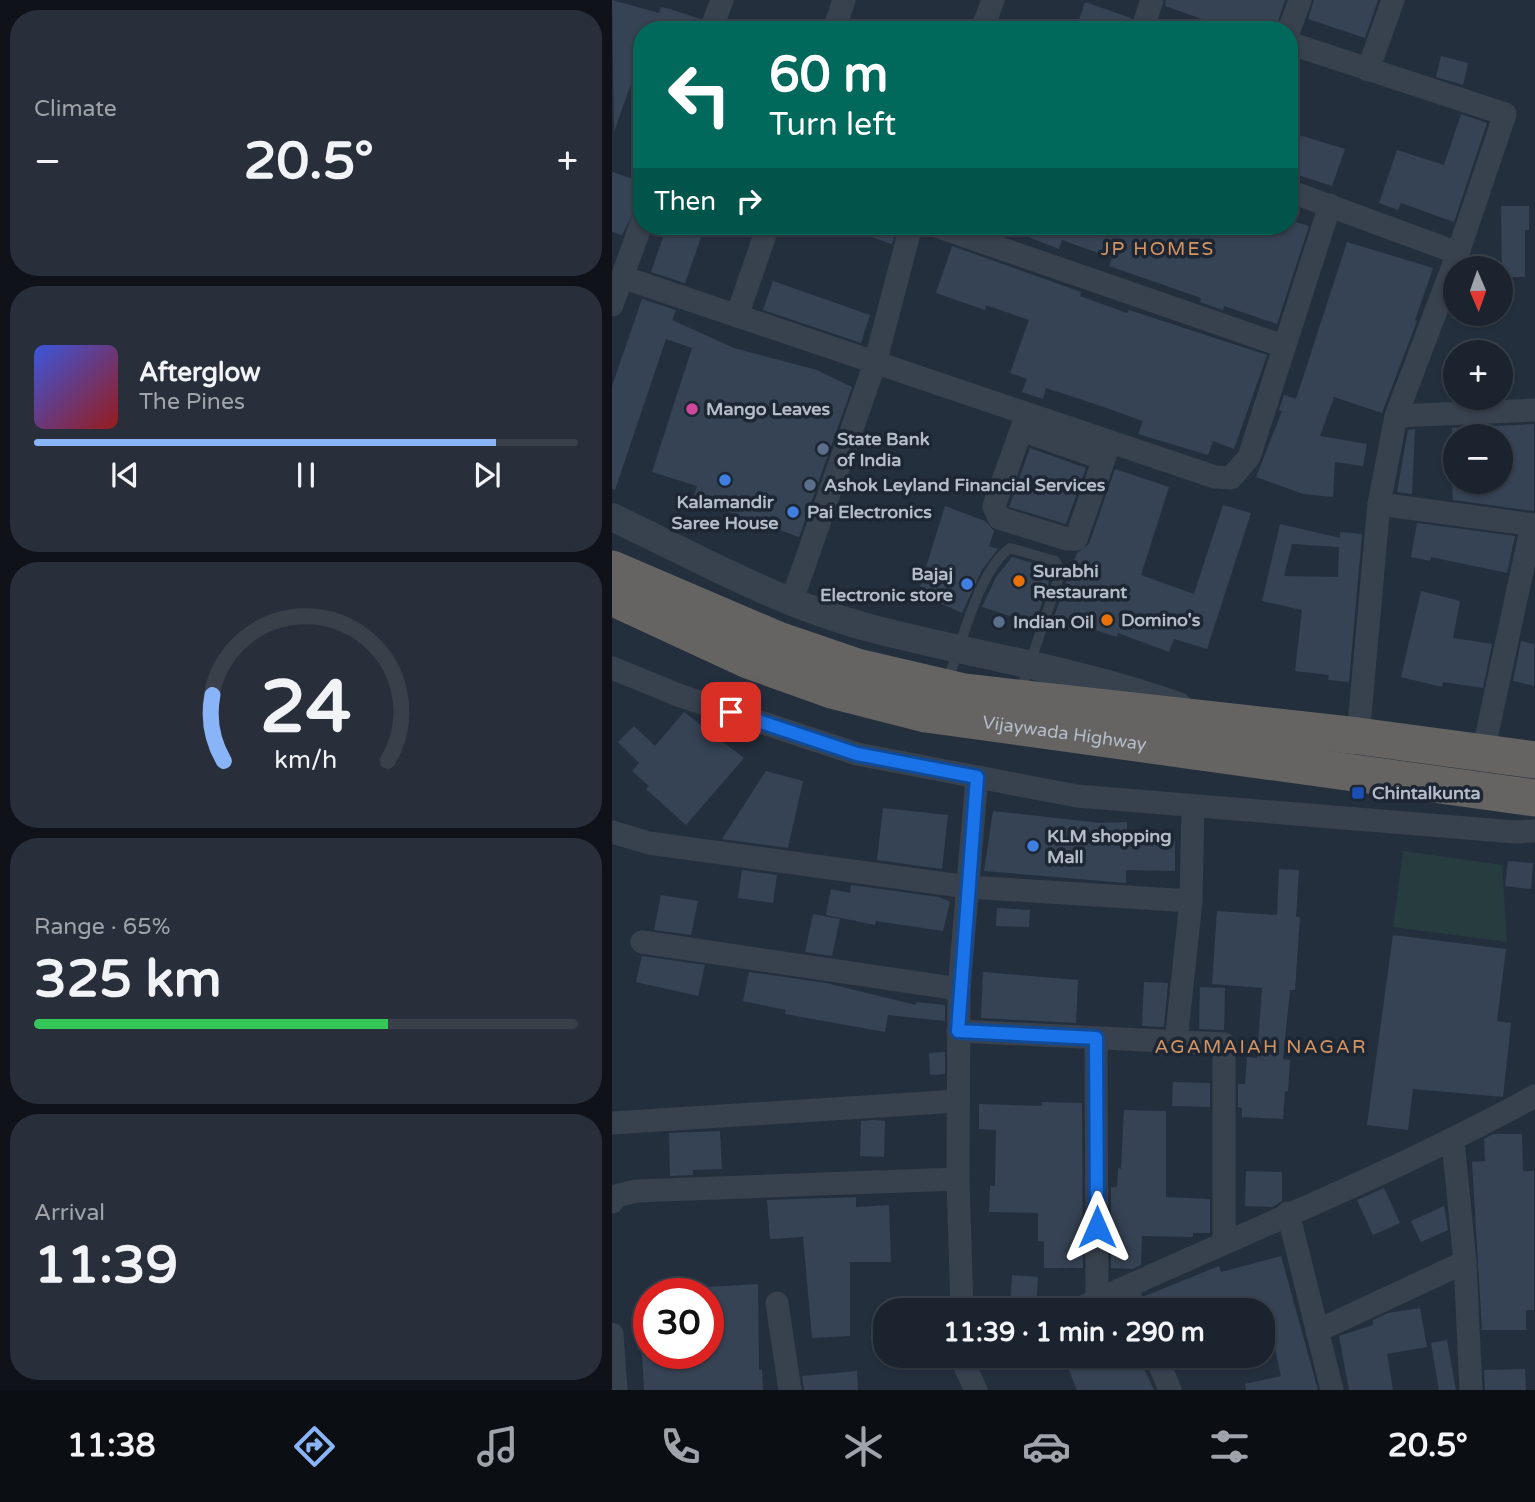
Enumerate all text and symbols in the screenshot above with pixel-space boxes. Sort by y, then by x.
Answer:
text: 60 m [769,46,888,105]
icon: left [654,49,745,140]
text: Climate [34,95,117,123]
text: Turn left [769,106,896,144]
text: 20.5° [244,130,374,193]
text: − [34,139,61,185]
text: + [557,139,578,185]
icon: right [730,182,768,220]
text: Then [654,186,716,217]
district label: JP HOMES [1101,238,1215,260]
north arrow [1443,256,1513,326]
map controls [1443,256,1513,494]
button: + [1443,340,1513,410]
text: Afterglow [139,357,261,388]
text: The Pines [139,388,245,416]
place label: Mango Leaves [706,398,831,420]
marker: Mango Leaves [684,401,700,417]
button: − [1443,424,1513,494]
place label: State Bank of India [837,428,930,471]
marker: State Bank of India [815,441,831,457]
icon: previous [106,456,144,494]
icon: pause [287,456,325,494]
icon: next [468,456,506,494]
marker: Kalamandir Saree House [717,472,733,488]
place label: Ashok Leyland Financial Services [824,474,1106,496]
marker: Ashok Leyland Financial Services [802,477,818,493]
place label: Kalamandir Saree House [672,491,778,534]
place label: Pai Electronics [807,501,932,523]
marker: Pai Electronics [785,504,801,520]
place label: Surabhi Restaurant [1033,560,1127,603]
place label: Bajaj Electronic store [820,563,953,606]
marker: Surabhi Restaurant [1011,573,1027,589]
marker: Bajaj Electronic store [959,576,975,592]
place label: Domino's [1121,609,1201,631]
place label: Indian Oil [1013,611,1094,633]
marker: Domino's [1099,612,1115,628]
marker: Indian Oil [991,614,1007,630]
text: 24 [260,664,352,752]
pin [701,682,761,742]
icon: arrive [712,693,750,731]
street label: Vijaywada Highway [981,711,1148,755]
text: km/h [275,745,337,775]
place label: Chintalkunta [1372,782,1481,804]
marker: Chintalkunta [1350,785,1366,801]
place label: KLM shopping Mall [1047,825,1172,868]
marker: KLM shopping Mall [1025,838,1041,854]
text: Range · 65% [34,913,170,941]
text: 325 km [34,948,222,1011]
district label: AGAMAIAH NAGAR [1154,1036,1368,1058]
position arrow [1060,1190,1134,1264]
text: Arrival [34,1199,105,1227]
text: 11:39 [34,1234,178,1297]
speed limit sign: 30 [633,1278,724,1369]
text: 11:39 · 1 min · 290 m [943,1317,1205,1348]
icon: directions [290,1422,339,1471]
icon: music [473,1422,522,1471]
icon: phone [656,1422,705,1471]
icon: climate [839,1422,888,1471]
icon: car [1022,1422,1071,1471]
icon: filters [1205,1422,1254,1471]
text: 11:38 [67,1427,156,1465]
text: 20.5° [1388,1427,1468,1465]

